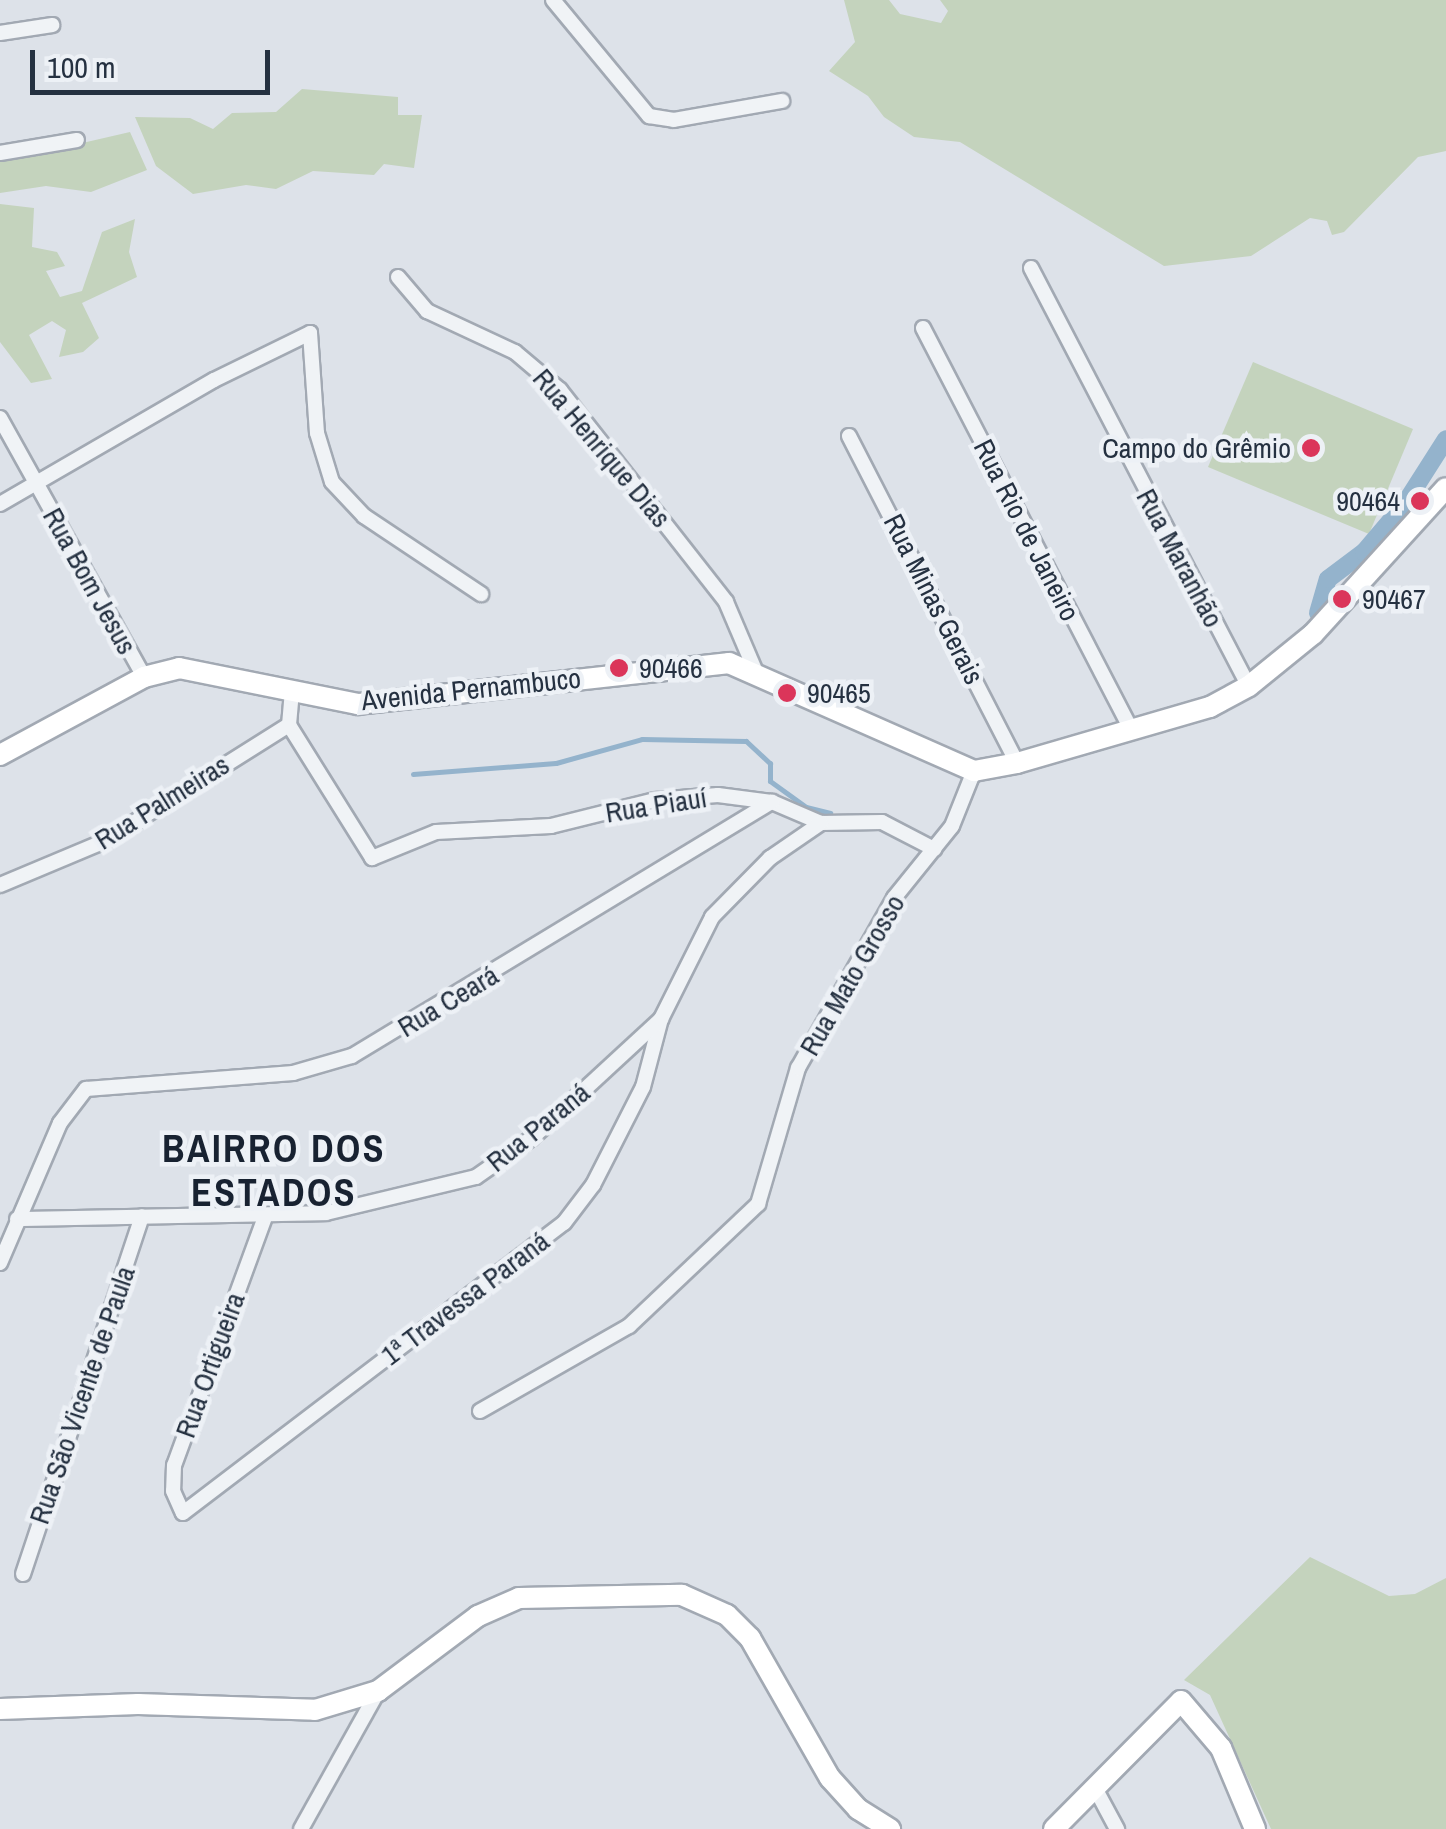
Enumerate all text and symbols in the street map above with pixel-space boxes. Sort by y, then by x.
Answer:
scale bar [35,30,275,92]
text: 100 m [47,47,115,87]
street label: Rua Henrique Dias [526,362,678,534]
place label: Campo do Grêmio [1102,431,1291,465]
street label: Rua Rio de Janeiro [967,434,1087,626]
marker: Campo do Grêmio [1300,437,1322,459]
street label: Rua Maranhão [1130,483,1230,633]
place label: 90464 [1336,484,1400,518]
marker: 90464 [1409,490,1431,512]
street label: Rua Bom Jesus [36,502,144,660]
street label: Rua Minas Gerais [877,508,991,690]
place label: 90467 [1362,582,1426,616]
marker: 90467 [1331,588,1353,610]
place label: 90466 [639,651,703,685]
marker: 90466 [608,657,630,679]
street label: Avenida Pernambuco [360,661,582,717]
place label: 90465 [807,676,871,710]
marker: 90465 [776,682,798,704]
street label: Rua Palmeiras [89,748,235,856]
street label: Rua Piauí [603,780,709,830]
street label: Rua Mato Grosso [792,889,912,1061]
street label: Rua Ceará [392,958,504,1044]
street label: Rua Paraná [480,1075,596,1179]
district label: BAIRRO DOS ESTADOS [162,1126,386,1216]
street label: 1ª Travessa Paraná [374,1224,556,1372]
street label: Rua São Vicente de Paula [22,1262,142,1528]
street label: Rua Ortigueira [168,1288,252,1442]

